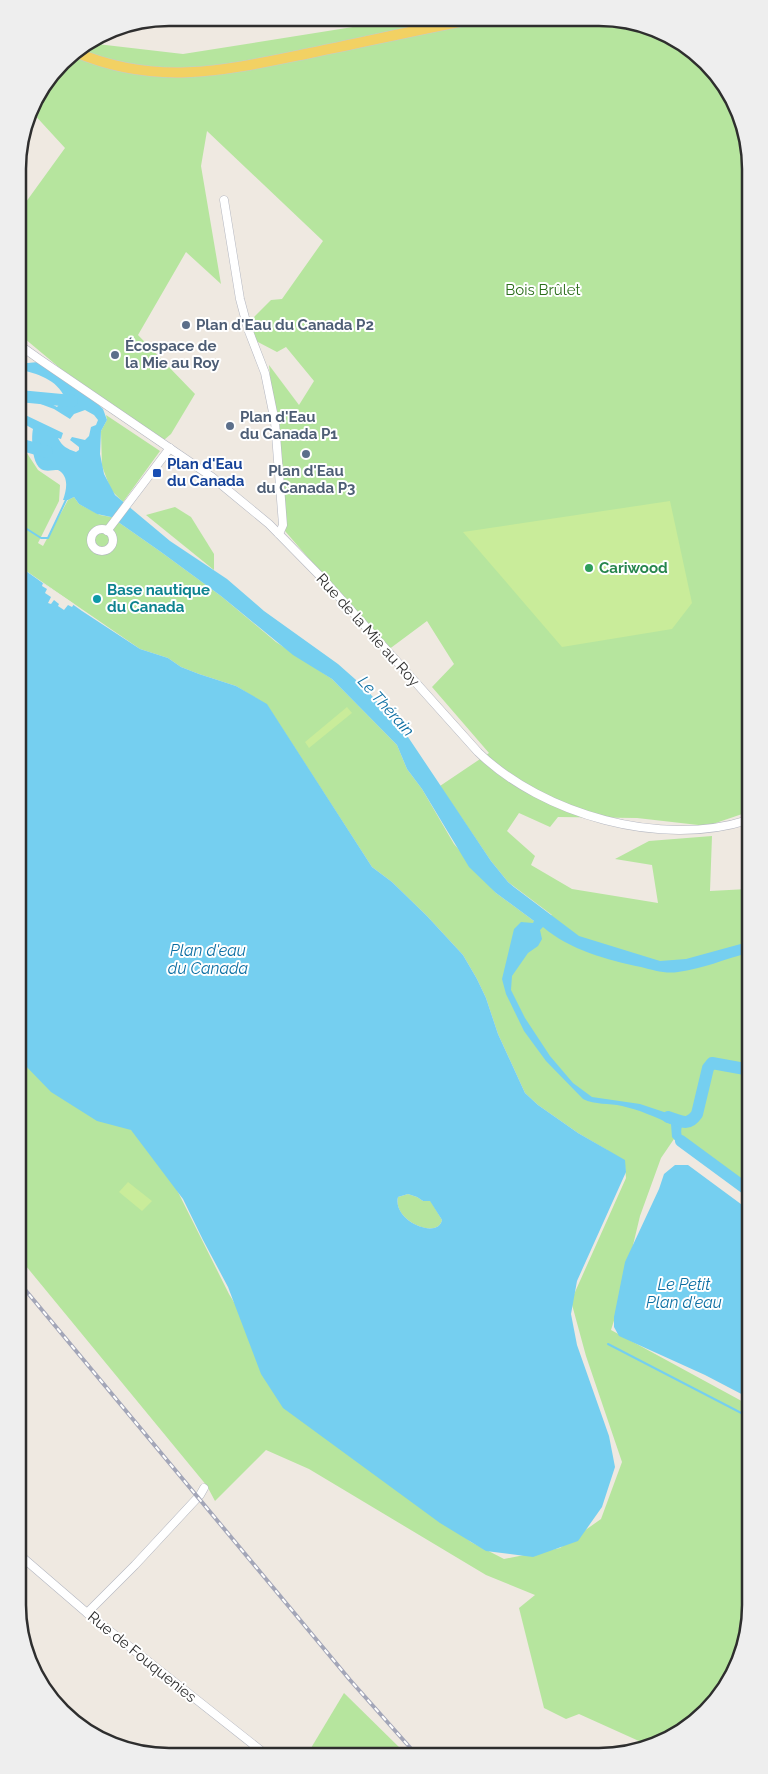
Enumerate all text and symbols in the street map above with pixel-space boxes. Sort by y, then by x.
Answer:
park label: Bois Brûlet [505,281,581,299]
place label: Plan d'Eau du Canada P2 [196,316,374,334]
marker: Plan d'Eau du Canada P2 [180,319,192,331]
place label: Écospace de la Mie au Roy [125,337,220,372]
marker: Écospace de la Mie au Roy [109,349,121,361]
place label: Plan d'Eau du Canada P1 [240,408,338,443]
marker: Plan d'Eau du Canada P1 [224,420,236,432]
marker: Plan d'Eau du Canada P3 [300,448,312,460]
place label: Plan d'Eau du Canada [167,455,245,490]
place label: Plan d'Eau du Canada P3 [257,462,355,497]
marker: Plan d'Eau du Canada [151,467,163,479]
place label: Cariwood [599,559,668,577]
marker: Cariwood [583,562,595,574]
street label: Rue de la Mie au Roy [313,570,423,690]
place label: Base nautique du Canada [107,581,210,616]
marker: Base nautique du Canada [91,593,103,605]
water label: Le Thérain [354,672,418,740]
water label: Plan d'eau du Canada [168,941,249,978]
water label: Le Petit Plan d'eau [646,1275,722,1312]
street label: Rue de Fouquenies [84,1608,200,1706]

